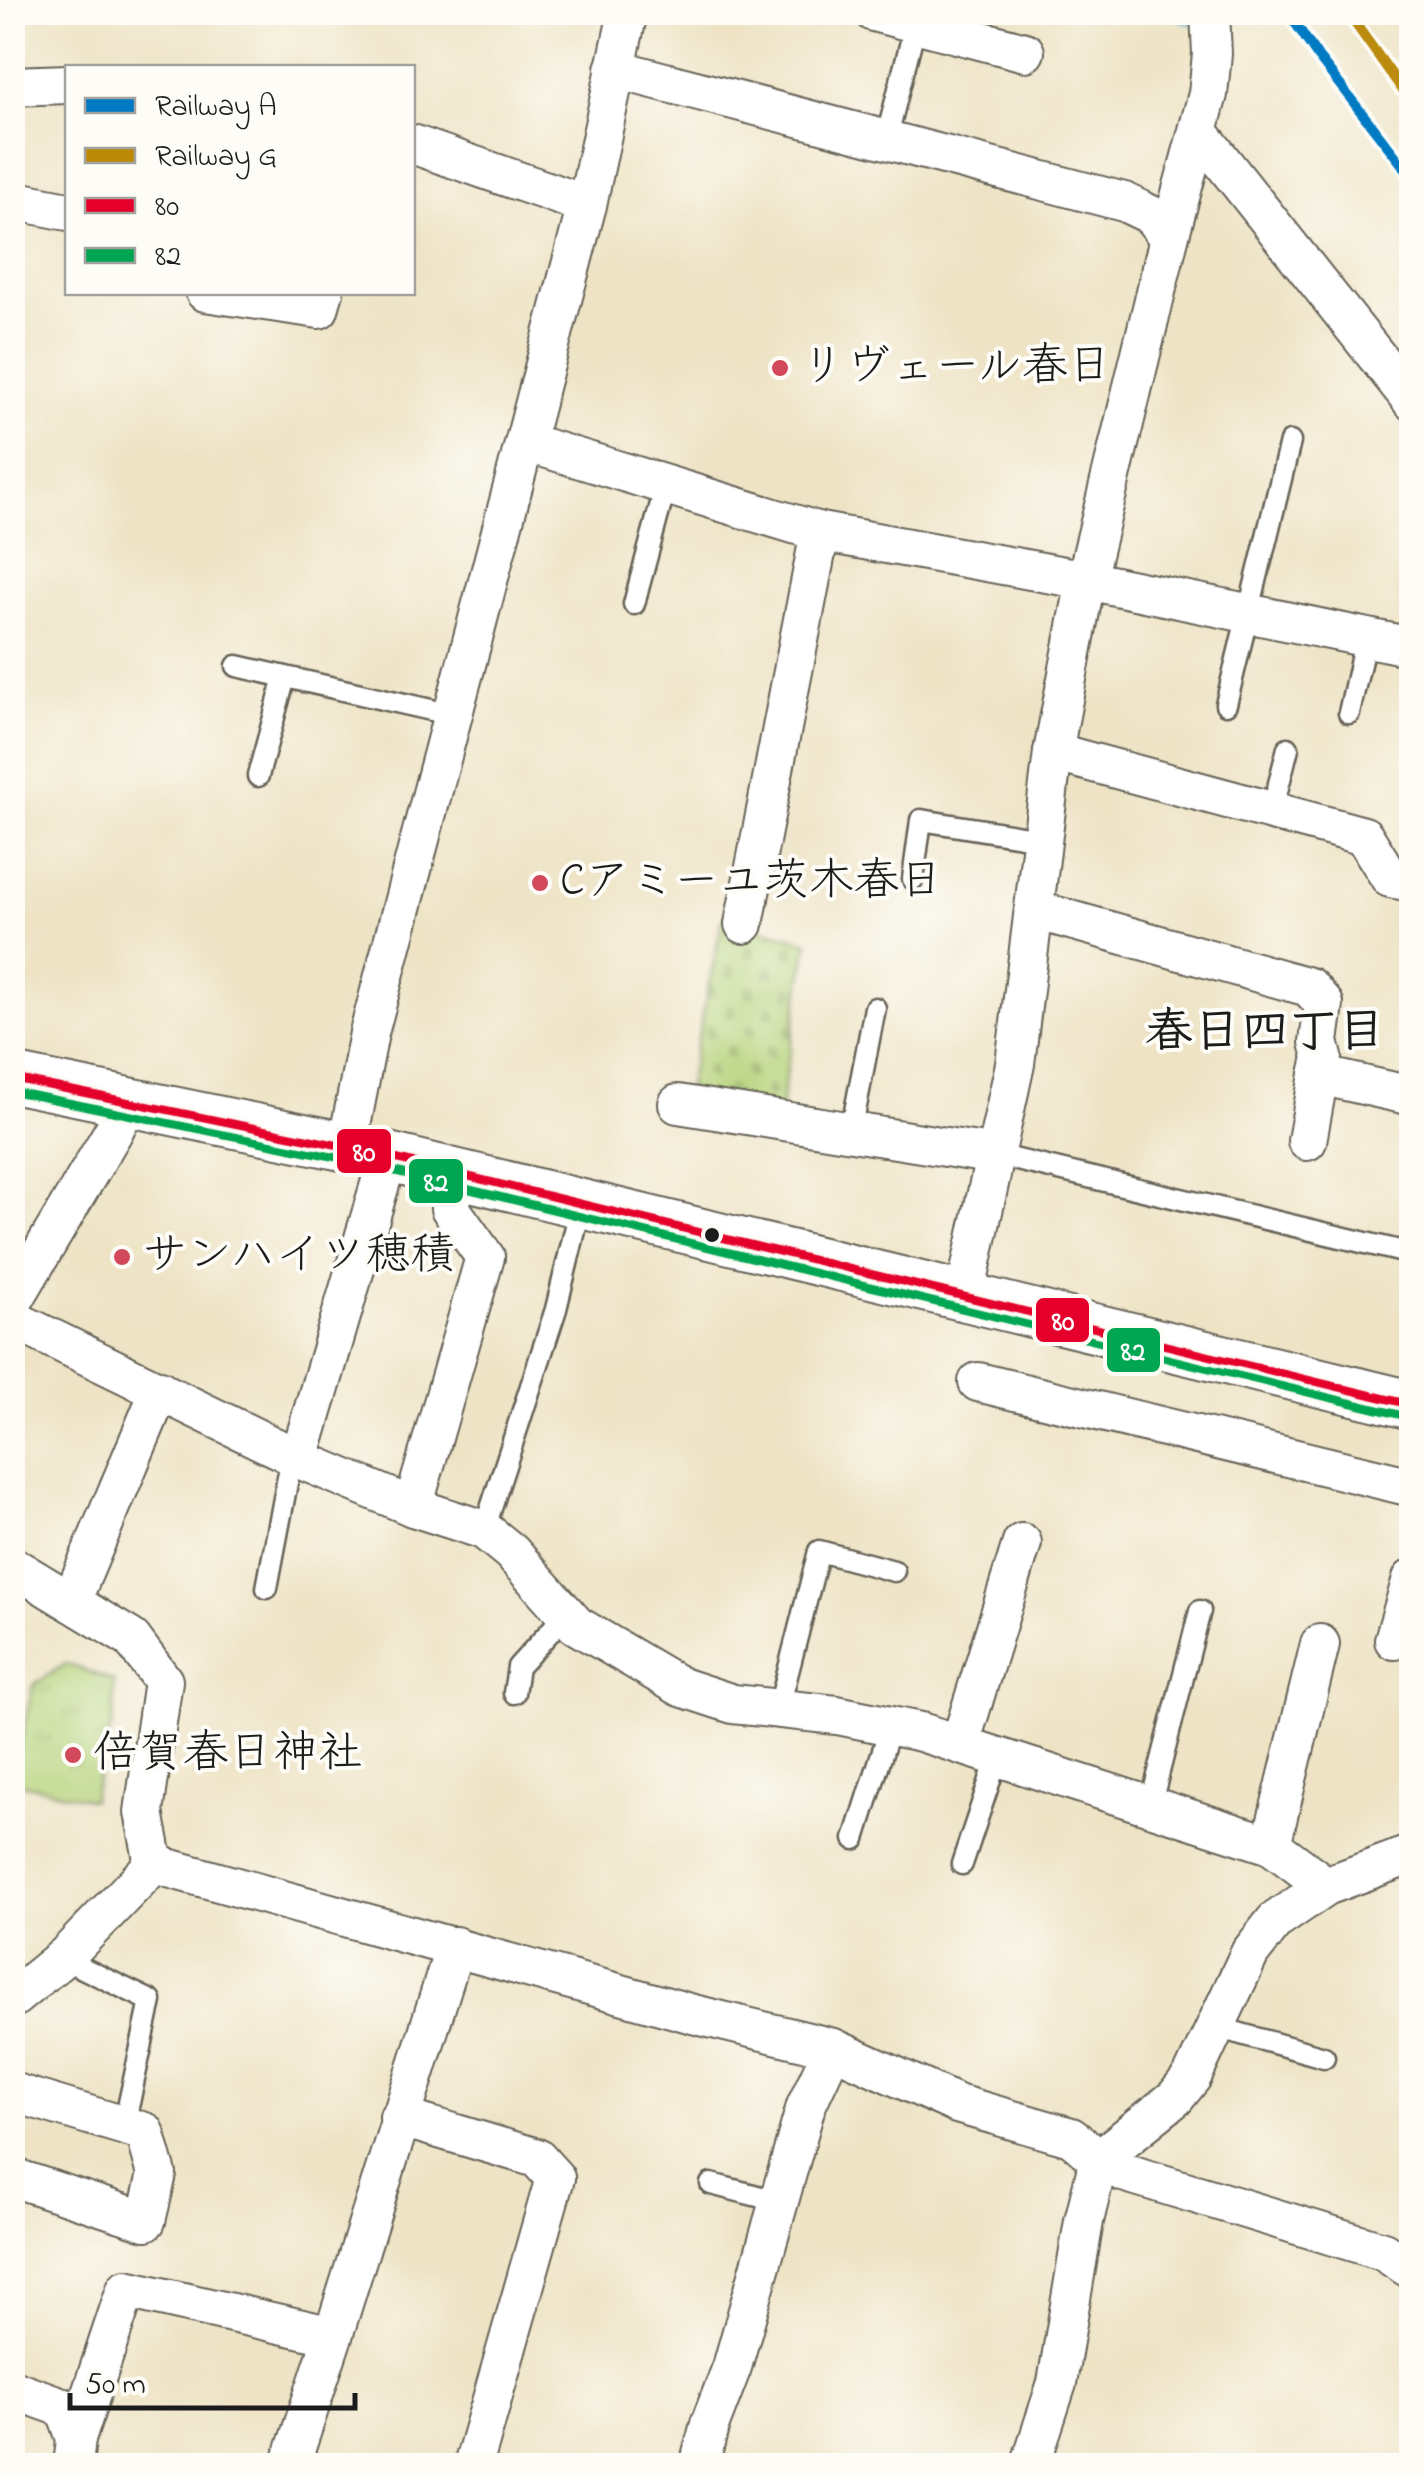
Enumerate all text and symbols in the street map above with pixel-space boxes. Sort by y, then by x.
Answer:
legend [65,65,415,295]
text: Railway A [155,86,277,130]
text: Railway G [155,136,277,180]
text: 80 [155,186,179,230]
text: 82 [155,236,181,280]
place label: リヴェール春日 [800,335,1112,401]
marker: リヴェール春日 [769,357,791,379]
place label: Cアミーユ茨木春日 [560,850,944,916]
marker: Cアミーユ茨木春日 [529,872,551,894]
district label: 春日四丁目 [1145,999,1385,1069]
line badge: 80 [335,1127,393,1175]
text: 80 [352,1134,375,1175]
line badge: 82 [407,1157,465,1205]
text: 82 [423,1164,448,1205]
place label: サンハイツ穂積 [142,1224,455,1290]
unlabelled marker [702,1225,722,1245]
marker: サンハイツ穂積 [111,1246,133,1268]
line badge: 80 [1034,1296,1091,1344]
text: 80 [1051,1303,1074,1344]
line badge: 82 [1105,1326,1162,1374]
text: 82 [1120,1333,1145,1374]
place label: 倍賀春日神社 [93,1722,363,1788]
marker: 倍賀春日神社 [62,1744,84,1766]
scale bar [70,2348,355,2410]
text: 50 m [85,2364,146,2408]

